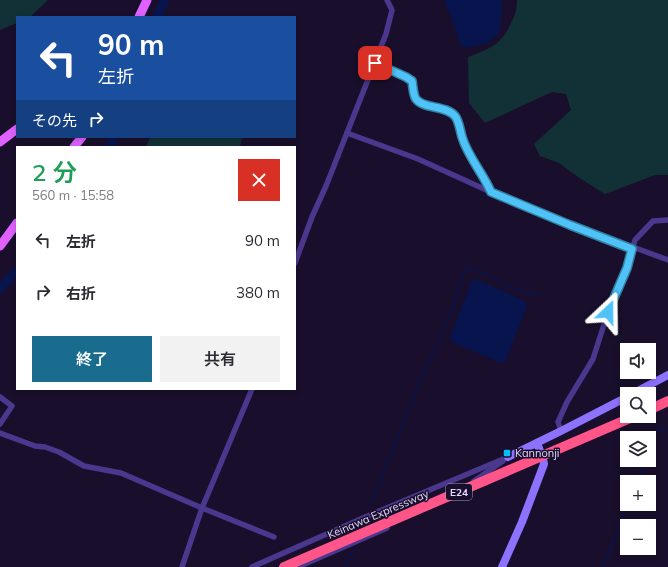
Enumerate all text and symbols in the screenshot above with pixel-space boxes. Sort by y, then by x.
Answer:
text: 90 m [98,27,164,62]
icon: left [32,32,84,84]
pin [358,46,392,80]
icon: arrive [364,52,386,74]
text: 左折 [98,65,134,88]
icon: right [85,108,107,130]
text: その先 [32,111,77,130]
text: 2 分 [32,157,77,187]
button: close [238,159,280,201]
text: 560 m · 15:58 [32,187,114,203]
icon: left [32,229,54,251]
text: 90 m [245,231,280,250]
text: 左折 [66,232,96,251]
icon: right [32,281,54,303]
text: 380 m [236,283,280,302]
text: 右折 [66,284,96,303]
position arrow [587,291,629,333]
button: 終了 [32,336,152,382]
button: 共有 [160,336,280,382]
map controls [620,343,656,555]
button: sound [620,343,656,379]
button: search [620,387,656,423]
button: layers [620,431,656,467]
place label: Kannonji [515,446,559,460]
marker: Kannonji [502,448,512,458]
button: + [620,475,656,511]
road number: E24 [446,484,472,500]
street label: Keinawa Expressway [325,486,431,542]
button: − [620,519,656,555]

